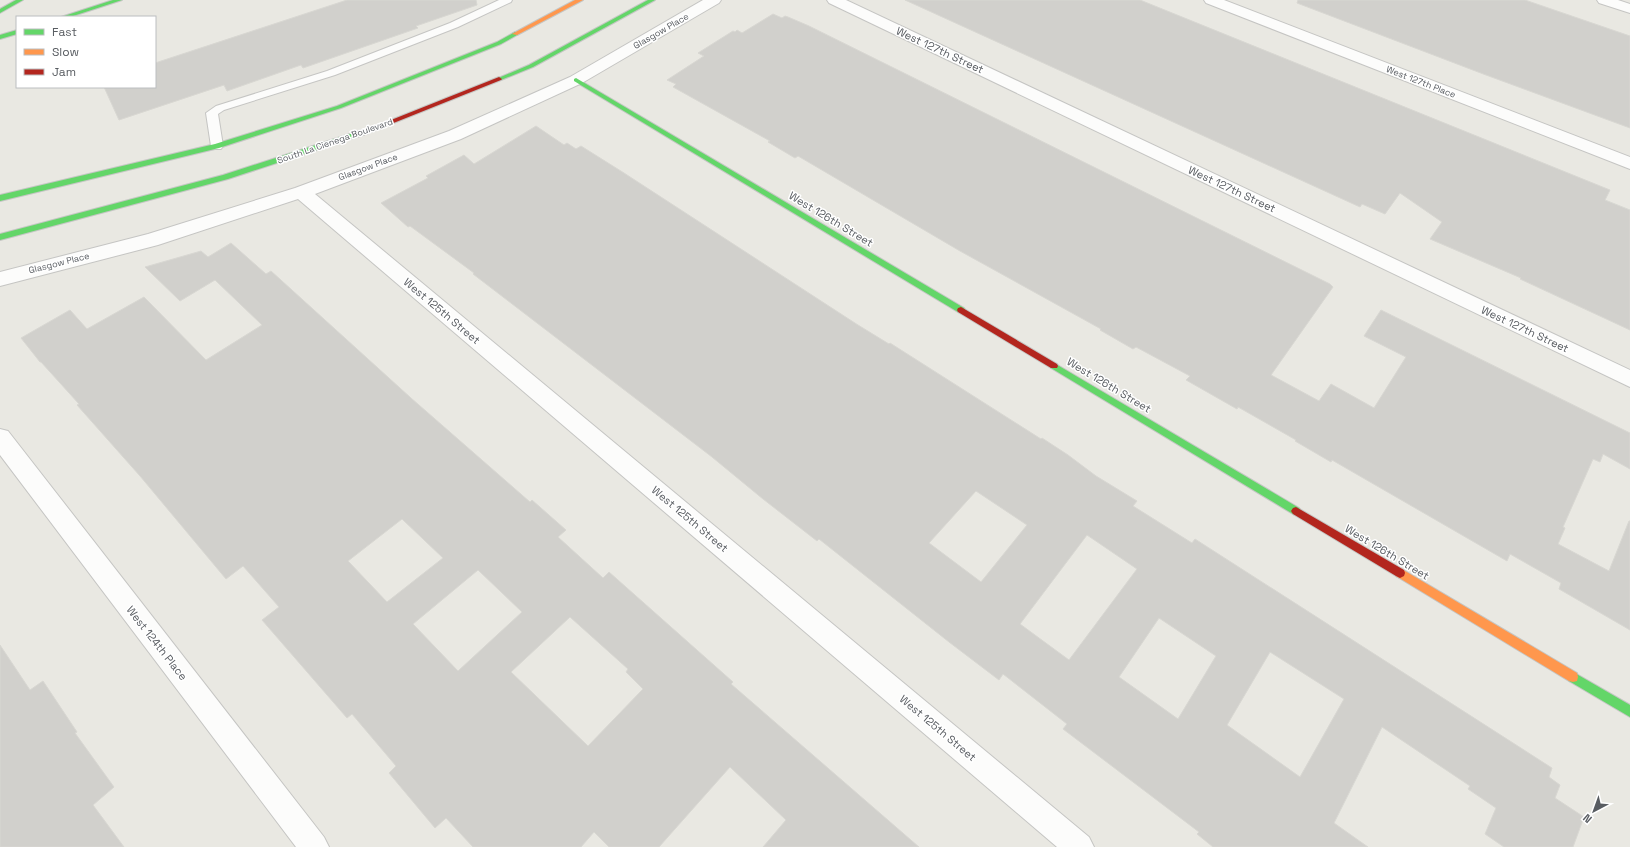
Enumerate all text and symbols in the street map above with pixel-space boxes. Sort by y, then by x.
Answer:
street label: Glasgow Place [631,10,691,52]
legend [16,16,156,88]
text: Fast [52,24,77,40]
street label: West 127th Street [894,24,986,76]
text: Slow [52,44,79,60]
street label: West 127th Place [1384,63,1458,101]
text: Jam [52,64,76,80]
street label: South La Cienega Boulevard [276,115,395,166]
street label: Glasgow Place [337,151,399,183]
street label: West 127th Street [1186,163,1278,215]
street label: West 126th Street [786,188,876,250]
street label: Glasgow Place [27,250,91,276]
street label: West 125th Street [401,275,483,347]
street label: West 127th Street [1479,303,1571,355]
street label: West 126th Street [1064,354,1154,416]
street label: West 125th Street [649,483,731,555]
street label: West 126th Street [1342,521,1432,583]
street label: West 124th Place [124,603,190,683]
street label: West 125th Street [897,692,979,764]
north arrow [1574,791,1614,831]
text: N [1580,811,1595,826]

